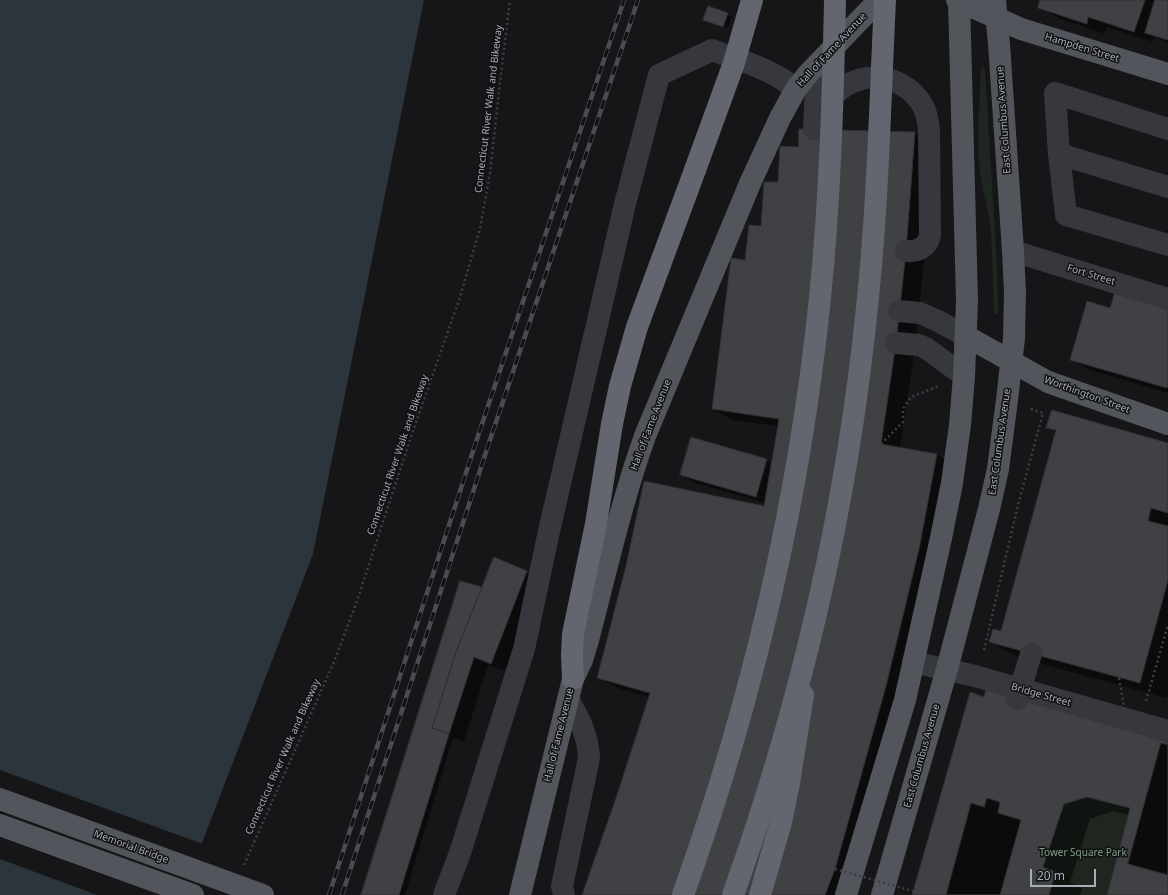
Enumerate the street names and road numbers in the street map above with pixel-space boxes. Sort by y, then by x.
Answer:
street label: Hall of Fame Avenue [795,11,869,89]
street label: Connecticut River Walk and Bikeway [473,24,505,194]
street label: Hampden Street [1043,31,1121,65]
street label: East Columbus Avenue [994,66,1014,174]
street label: Fort Street [1066,262,1116,288]
street label: Connecticut River Walk and Bikeway [365,373,431,537]
street label: Worthington Street [1043,374,1131,416]
street label: Hall of Fame Avenue [628,378,674,472]
street label: East Columbus Avenue [987,388,1013,496]
street label: Connecticut River Walk and Bikeway [243,677,323,837]
street label: Bridge Street [1010,681,1072,709]
street label: Hall of Fame Avenue [542,687,576,783]
street label: East Columbus Avenue [901,703,943,809]
street label: Memorial Bridge [92,828,170,866]

